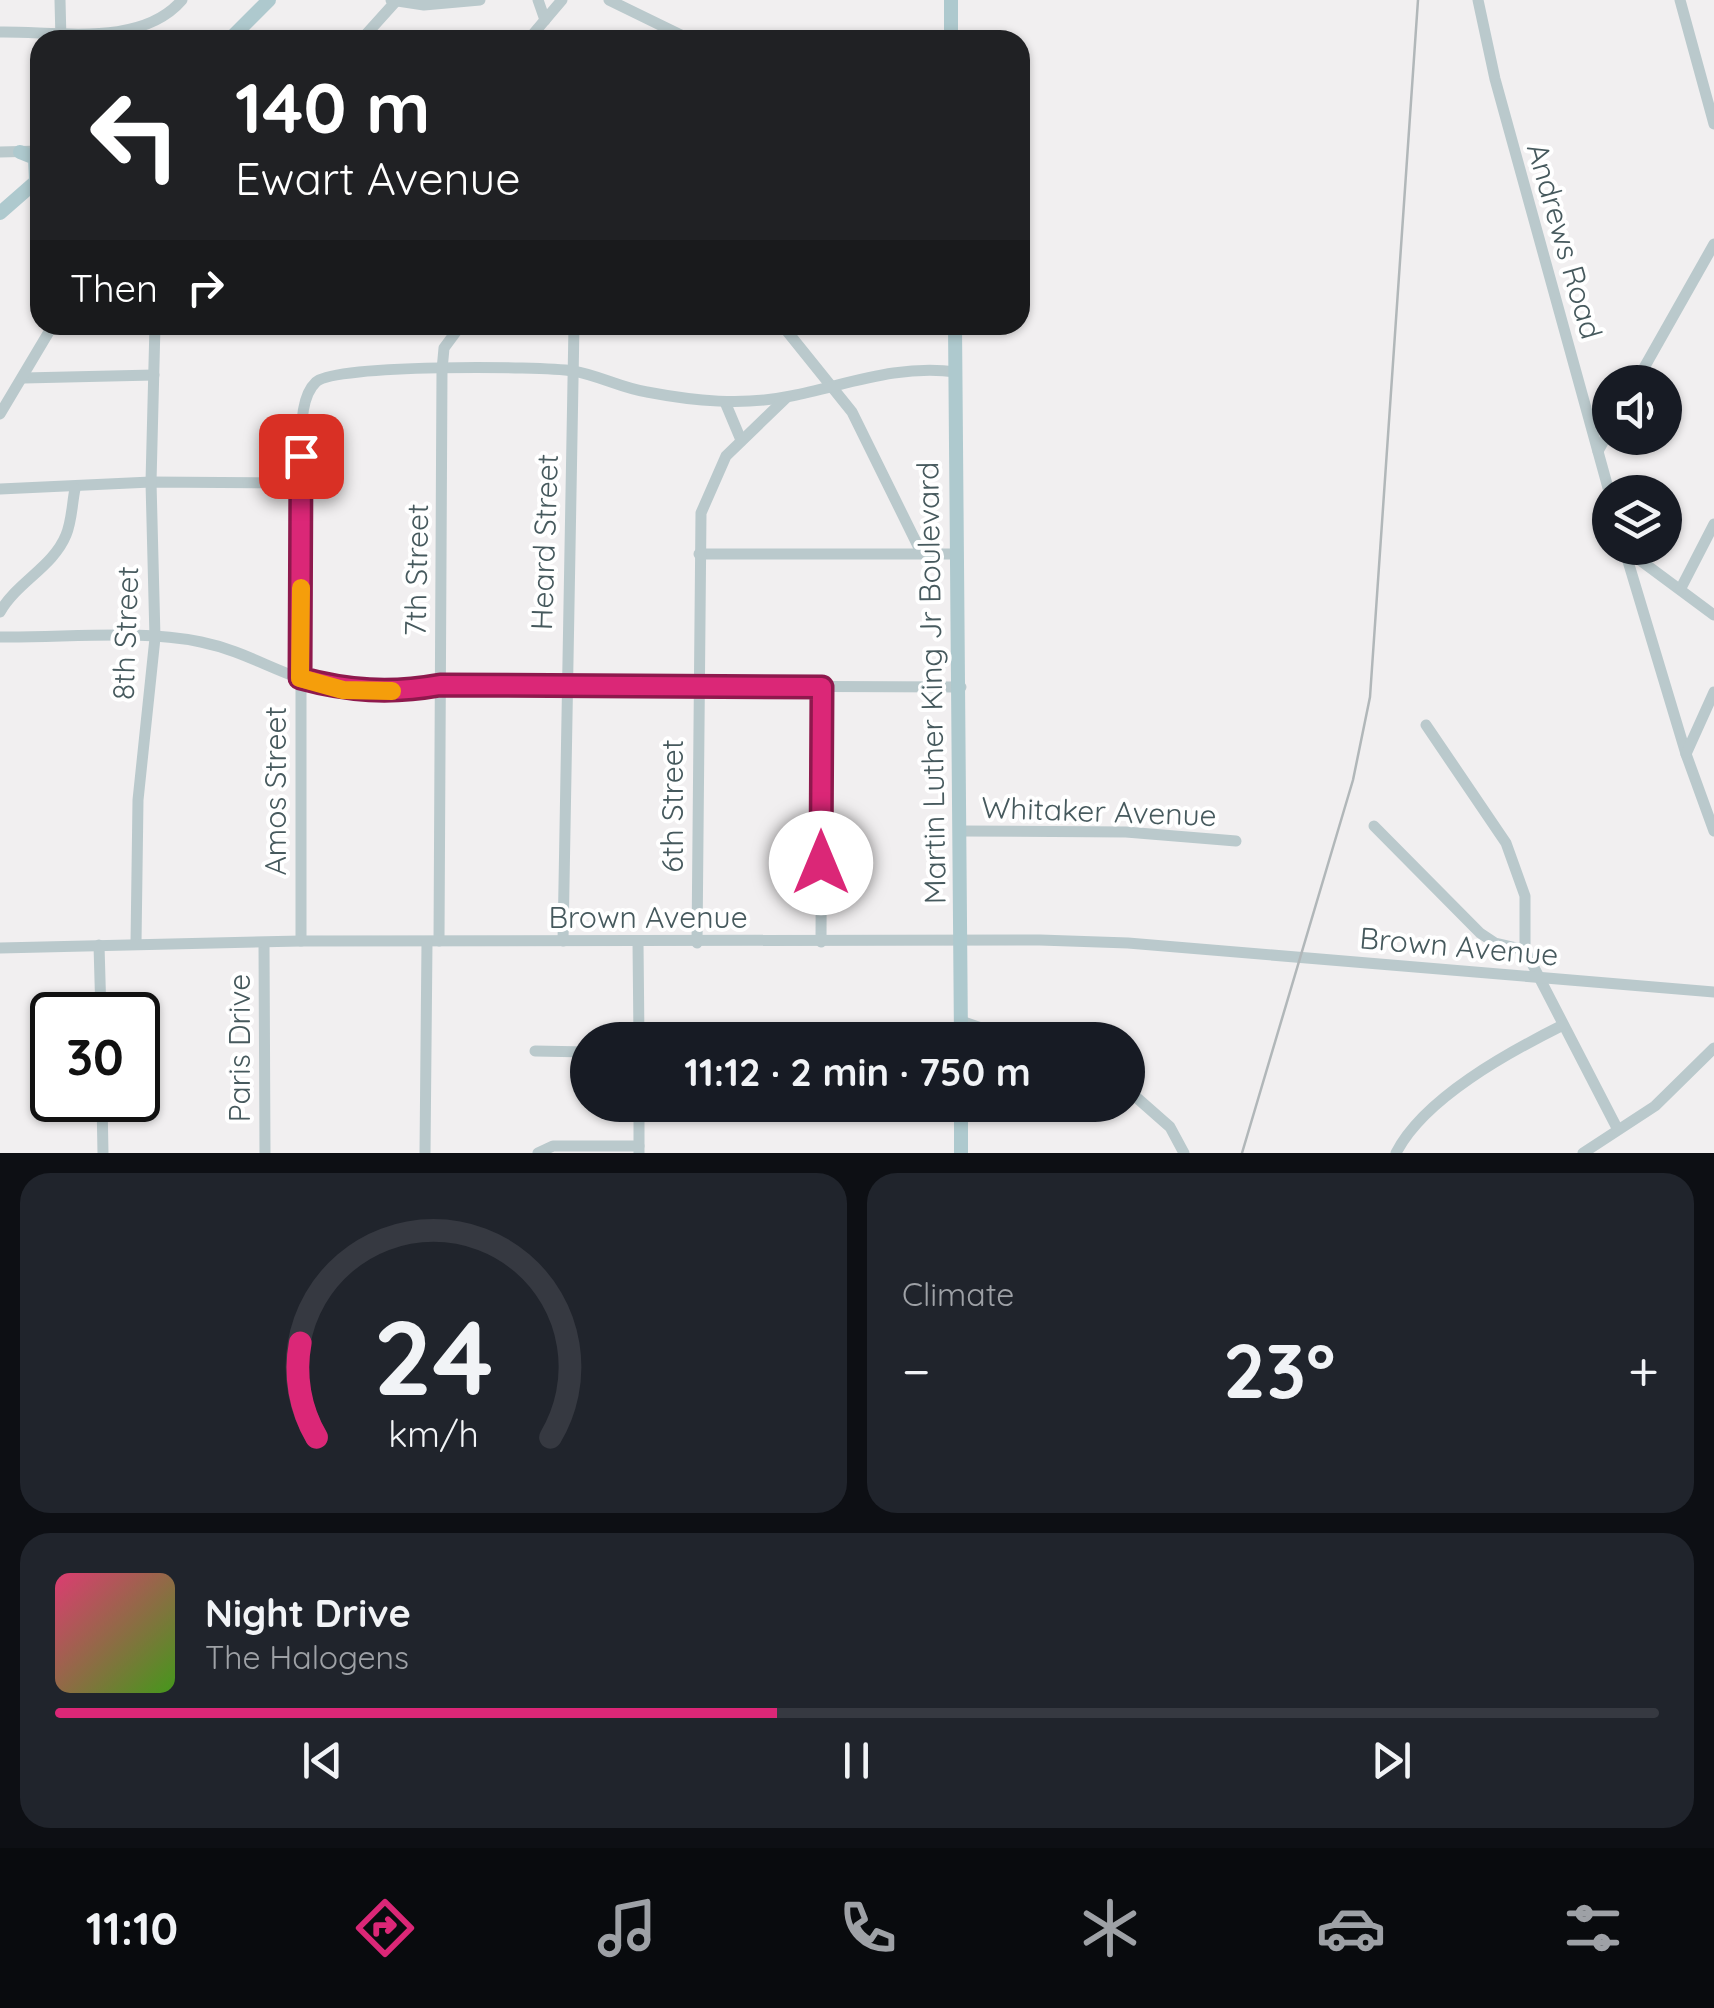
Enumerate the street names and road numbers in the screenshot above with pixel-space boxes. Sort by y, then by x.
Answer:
street label: Andrews Road [1519,139,1611,343]
street label: Heard Street [522,453,566,631]
street label: Martin Luther King Jr Boulevard [908,461,954,905]
street label: 7th Street [396,503,436,637]
street label: 8th Street [104,566,146,700]
street label: Amos Street [256,706,294,876]
street label: 6th Street [653,739,691,873]
street label: Whitaker Avenue [981,788,1217,834]
street label: Brown Avenue [548,898,748,936]
street label: Brown Avenue [1358,918,1560,974]
street label: Paris Drive [220,974,258,1122]

